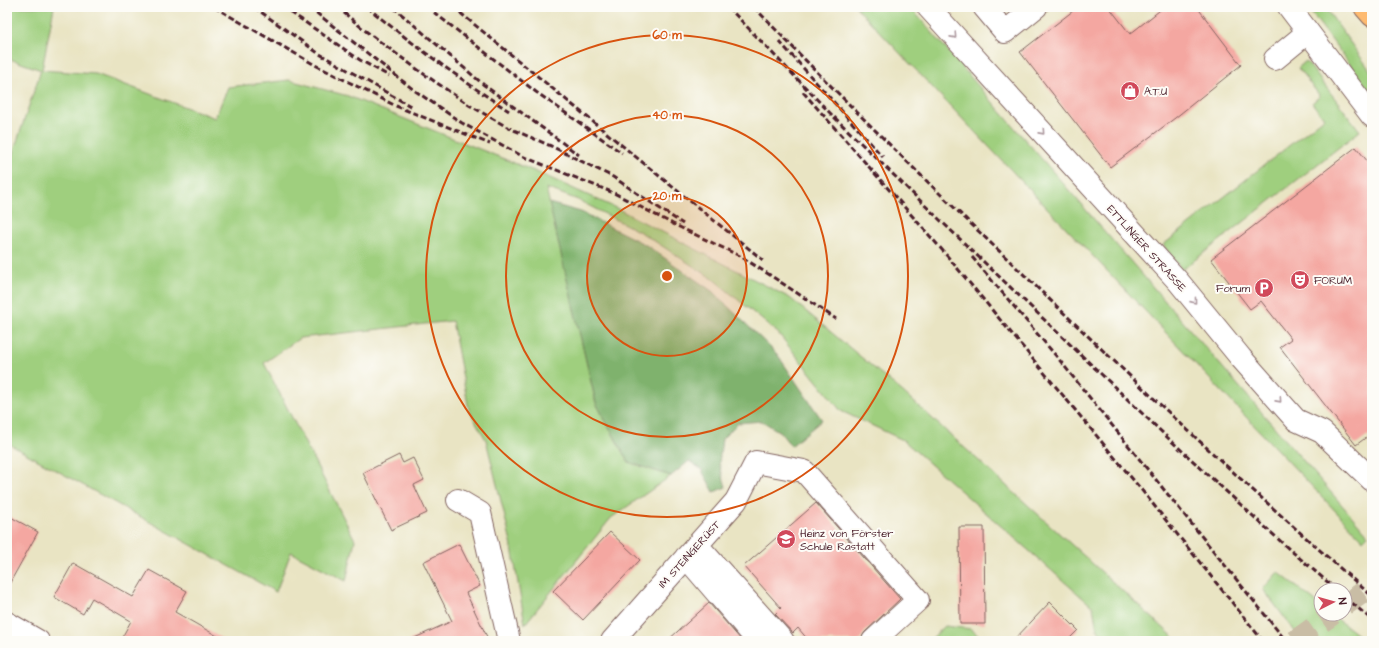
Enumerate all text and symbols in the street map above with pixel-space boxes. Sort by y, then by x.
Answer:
text: 60 m [652,27,682,44]
one-way arrow [950,31,957,39]
shop icon: A.T.U [1119,80,1141,102]
place label: A.T.U [1144,84,1167,99]
text: 40 m [652,107,683,124]
one-way arrow [1037,127,1044,135]
text: 20 m [652,188,682,205]
street label: ETTLINGER STRASSE [1104,202,1190,295]
centre of rings [660,269,674,283]
theatre icon: FORUM [1289,269,1311,291]
place label: FORUM [1314,273,1352,288]
parking icon: Forum [1253,277,1275,299]
place label: Forum [1216,281,1250,296]
one-way arrow [1190,297,1197,304]
one-way arrow [1274,396,1281,403]
street label: IM STEINGERÜST [655,517,724,591]
place label: Heinz von Förster Schule Rastatt [800,526,893,554]
school or university icon: Heinz von Förster Schule Rastatt [775,528,797,550]
north arrow [1313,582,1353,622]
text: N [1335,597,1350,605]

